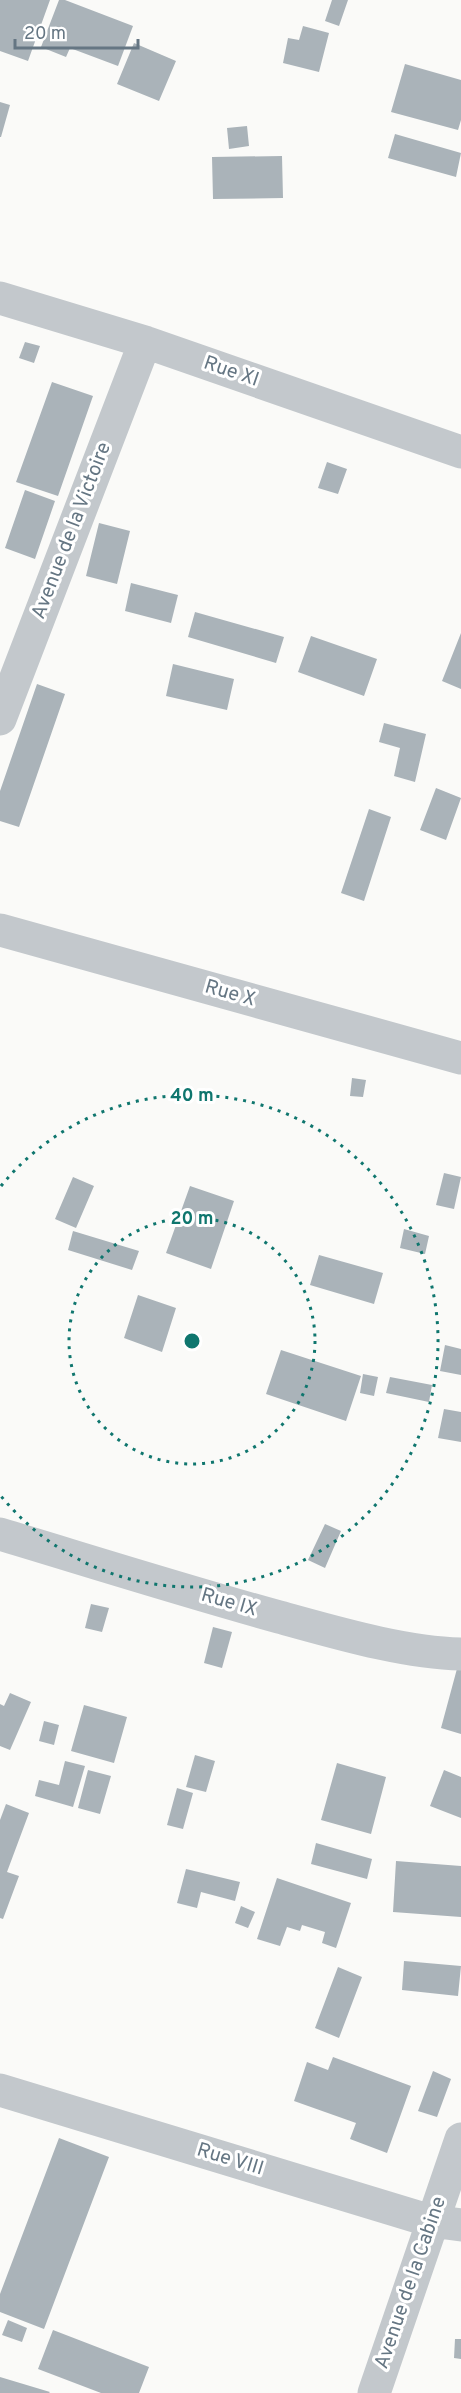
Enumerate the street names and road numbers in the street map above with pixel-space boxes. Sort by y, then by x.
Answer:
street label: Rue XI [200,350,262,394]
street label: Avenue de la Victoire [26,439,118,623]
street label: Rue X [202,974,258,1014]
street label: Rue IX [198,1583,260,1623]
street label: Rue VIII [193,2138,267,2182]
street label: Avenue de la Cabine [369,2193,453,2373]

